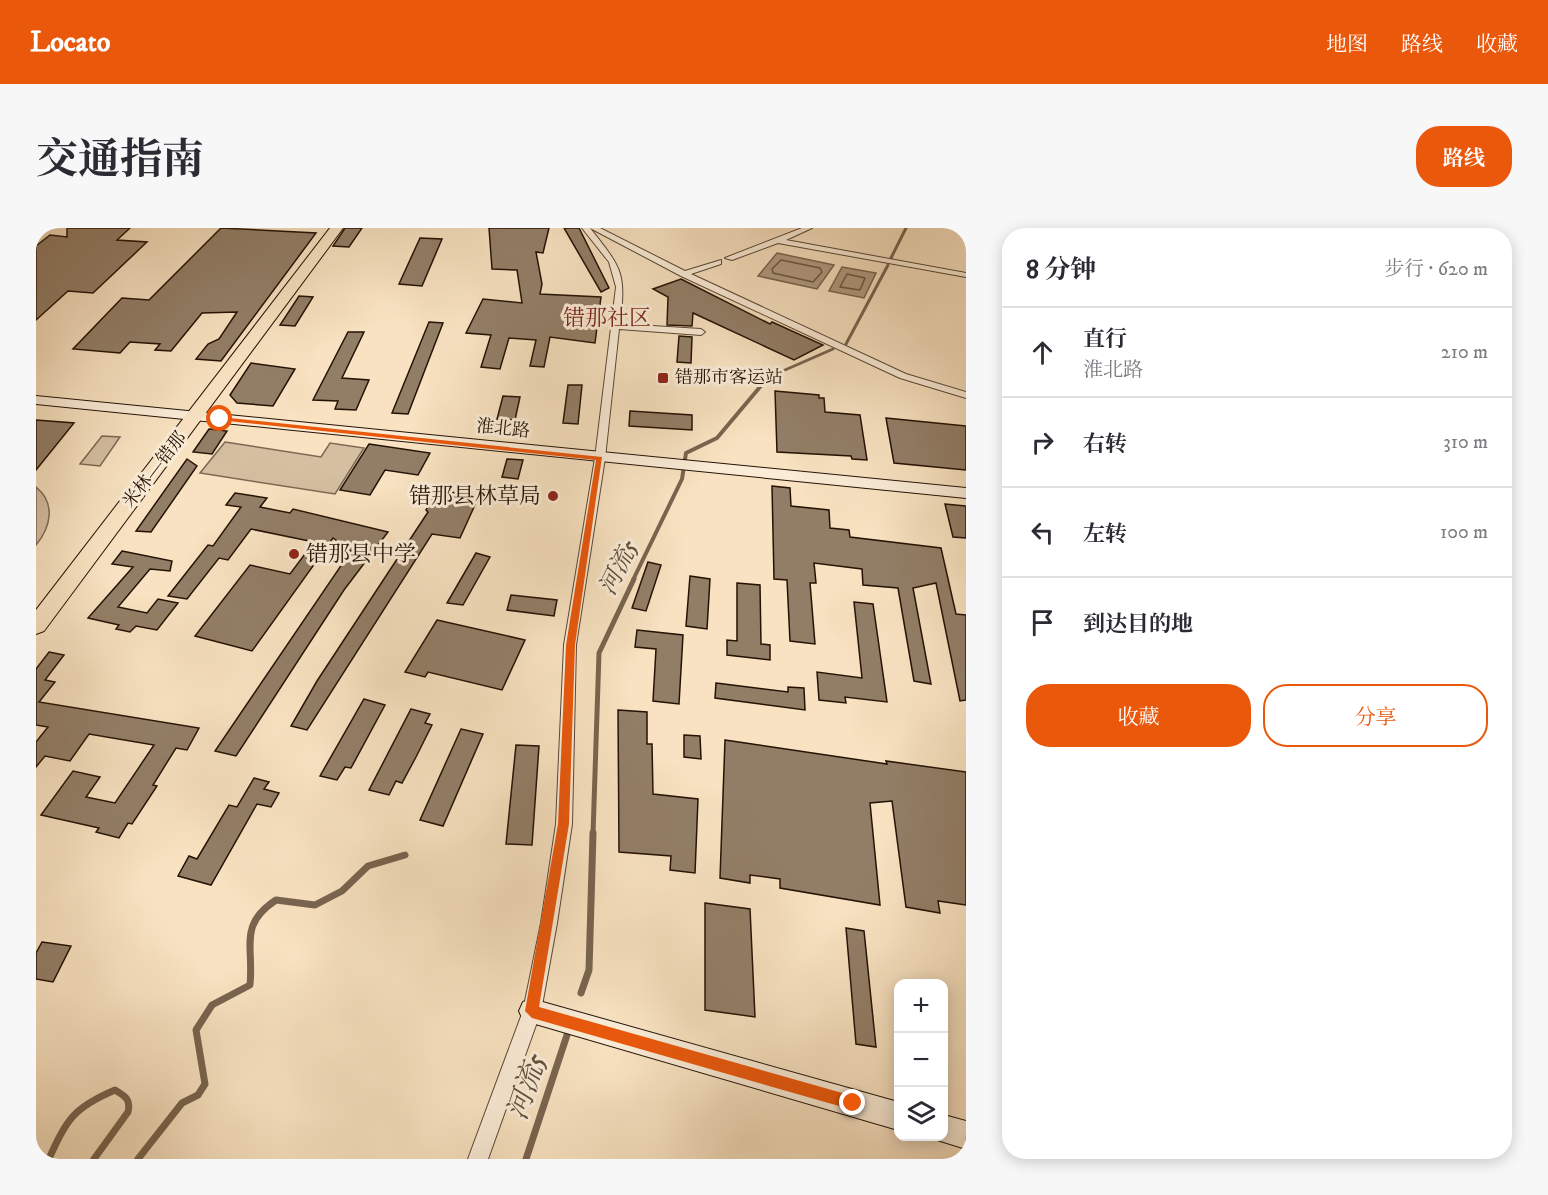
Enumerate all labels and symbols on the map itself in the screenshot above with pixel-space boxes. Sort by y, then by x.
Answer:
district label: 错那社区 [563,305,651,332]
place label: 错那市客运站 [675,367,783,389]
marker: 错那市客运站 [656,371,670,385]
route start [206,405,232,431]
street label: 淮北路 [475,415,531,443]
street label: 米林—错那 [118,427,192,513]
place label: 错那县林草局 [409,483,541,510]
marker: 错那县林草局 [546,489,560,503]
water label: 河流5 [593,535,645,600]
place label: 错那县中学 [306,541,416,568]
marker: 错那县中学 [287,547,301,561]
water label: 河流5 [500,1049,554,1124]
route end [839,1089,865,1115]

